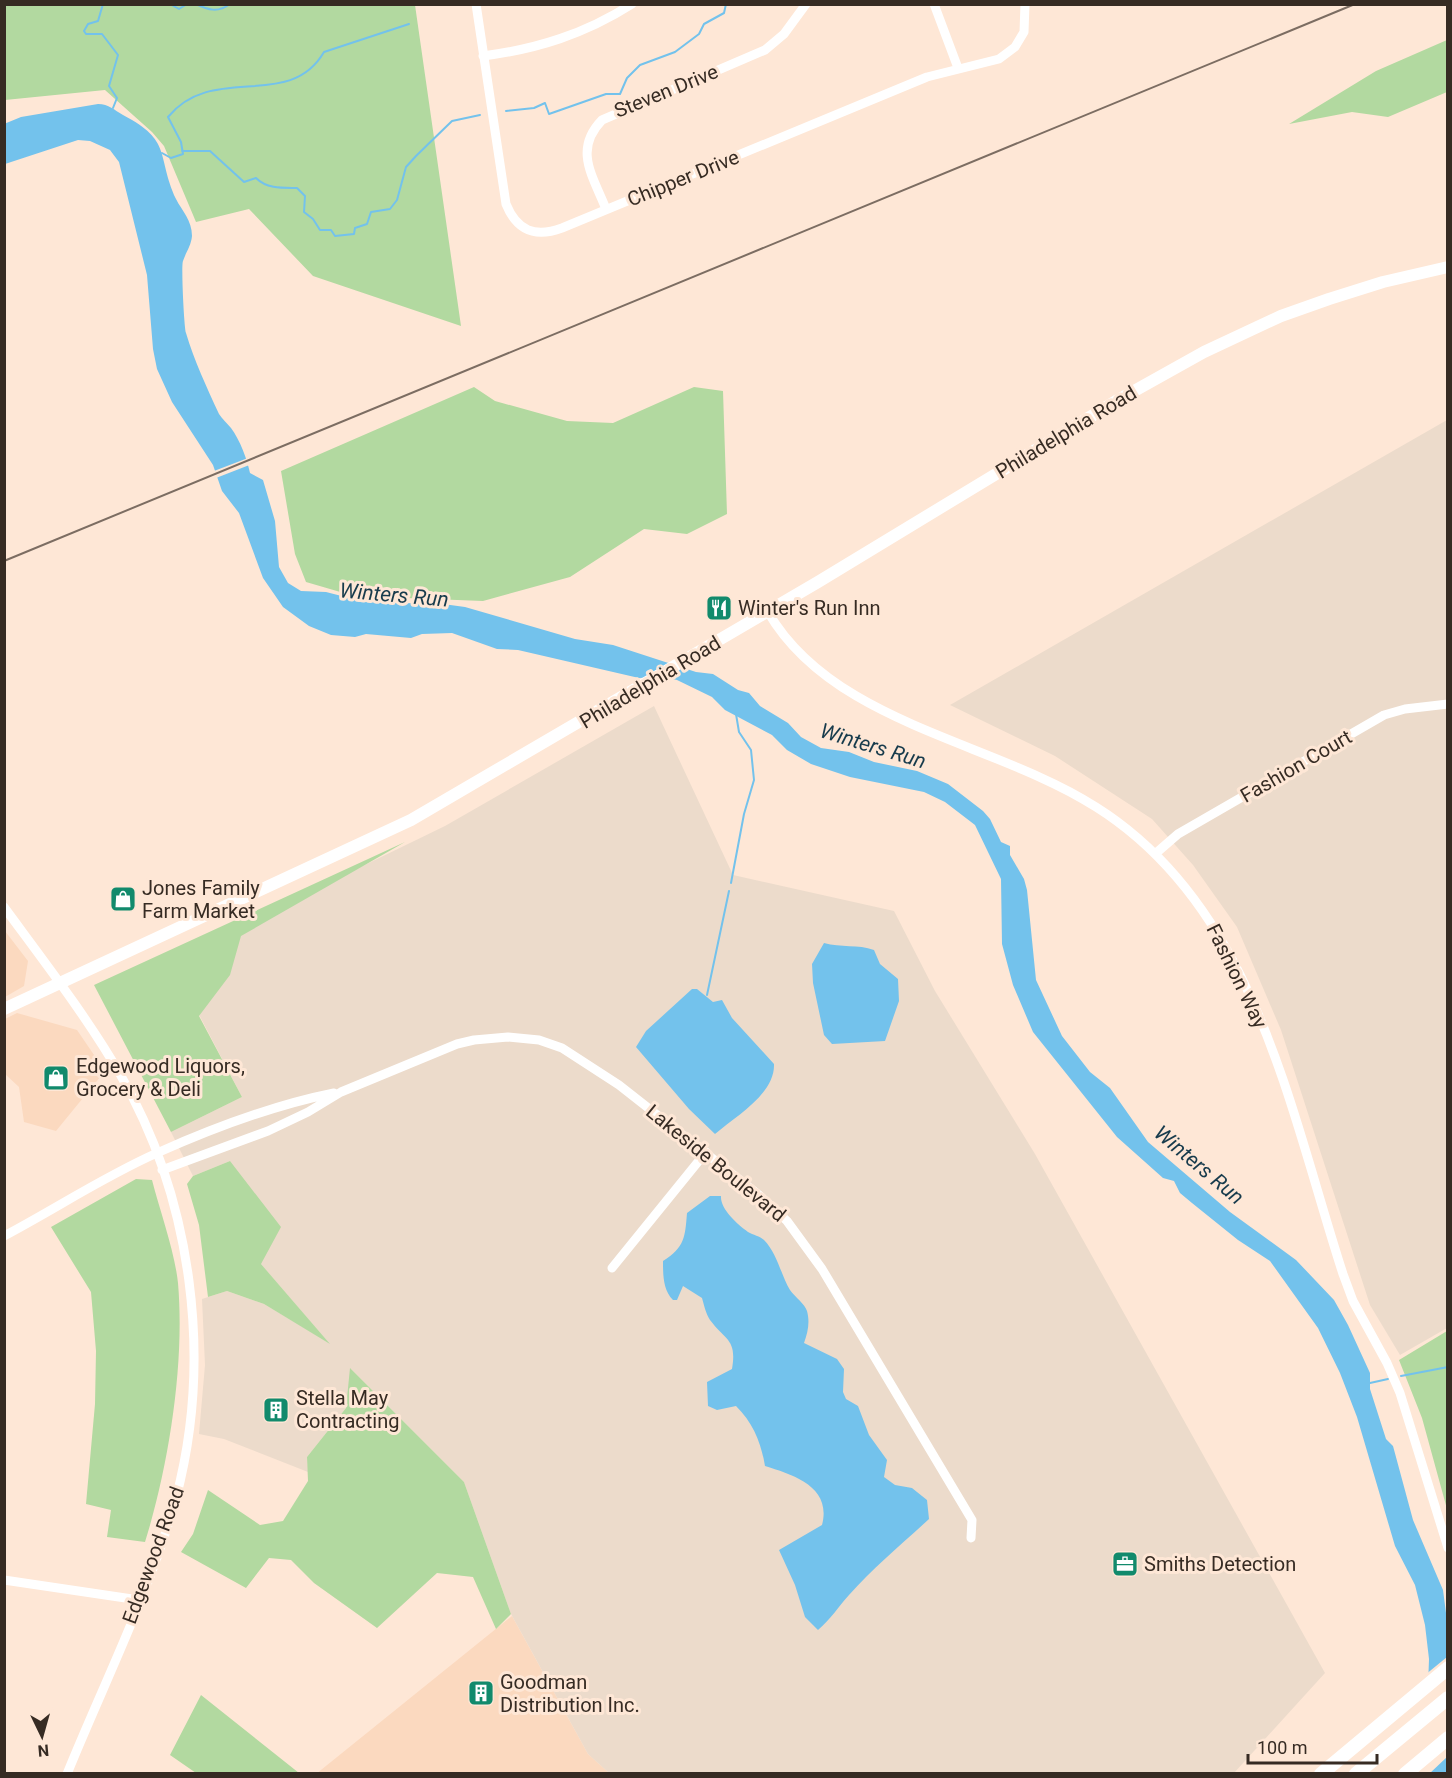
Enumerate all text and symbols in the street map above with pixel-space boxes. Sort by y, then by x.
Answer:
street label: Steven Drive [611,59,721,123]
street label: Chipper Drive [624,145,742,211]
street label: Philadelphia Road [991,381,1141,483]
water label: Winters Run [338,578,450,612]
restaurant icon: Winter's Run Inn [704,593,734,623]
place label: Winter's Run Inn [738,596,881,620]
street label: Philadelphia Road [575,631,725,733]
water label: Winters Run [817,719,929,773]
street label: Fashion Court [1236,724,1356,808]
place label: Jones Family Farm Market [142,876,260,923]
shop icon: Jones Family Farm Market [108,884,138,914]
street label: Fashion Way [1201,920,1273,1032]
place label: Edgewood Liquors, Grocery & Deli [76,1054,245,1101]
shop icon: Edgewood Liquors, Grocery & Deli [41,1063,71,1093]
street label: Lakeside Boulevard [641,1099,791,1227]
water label: Winters Run [1149,1121,1249,1209]
place label: Stella May Contracting [296,1386,399,1433]
building icon: Stella May Contracting [261,1395,291,1425]
street label: Edgewood Road [117,1483,189,1627]
office icon: Smiths Detection [1110,1549,1140,1579]
place label: Smiths Detection [1144,1552,1296,1576]
place label: Goodman Distribution Inc. [500,1670,640,1717]
building icon: Goodman Distribution Inc. [466,1678,496,1708]
north arrow [12,1706,72,1766]
scale bar [1248,1727,1377,1765]
text: 100 m [1257,1737,1308,1758]
text: N [37,1740,50,1760]

